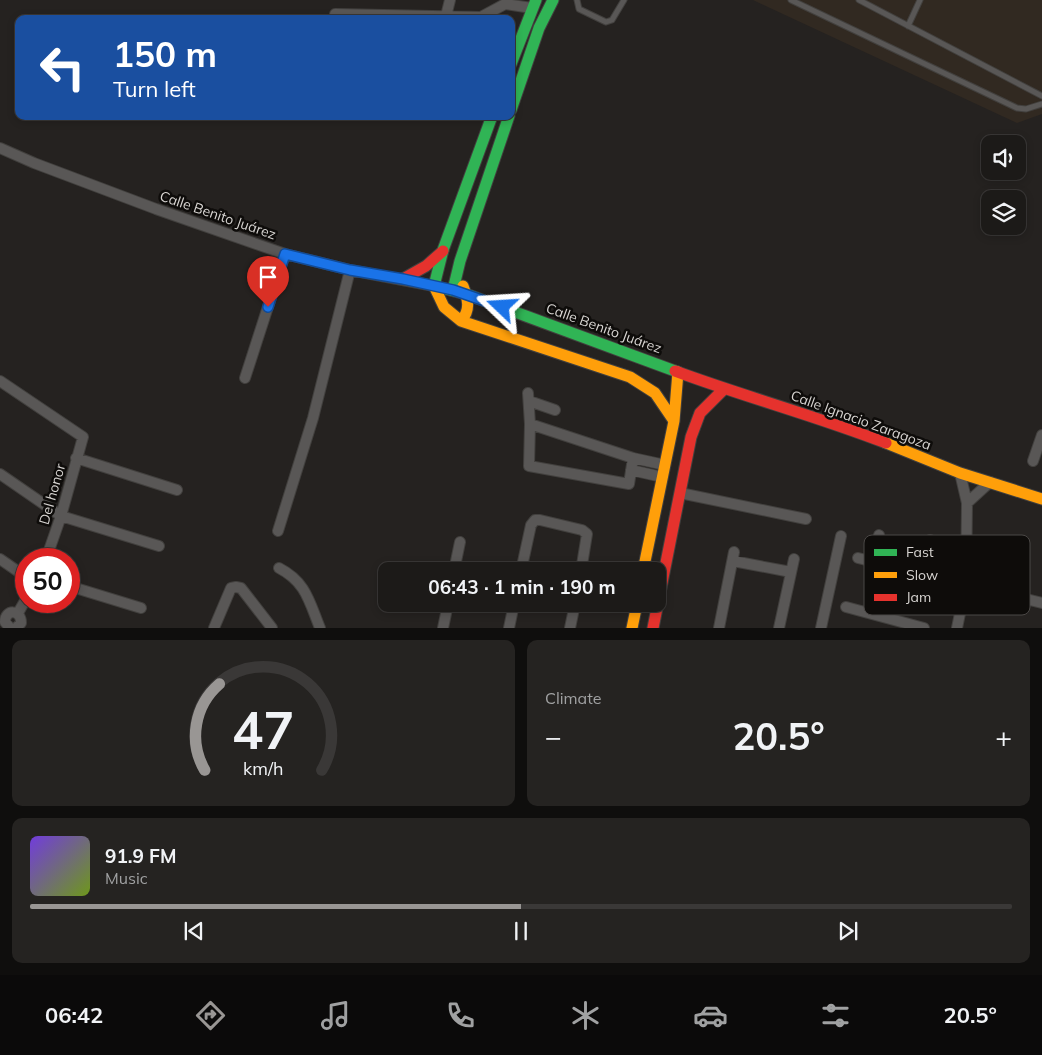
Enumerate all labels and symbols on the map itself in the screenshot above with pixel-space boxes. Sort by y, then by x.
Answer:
street label: Calle Benito Juárez [158,187,278,243]
pin [247,256,289,307]
position arrow [475,280,527,332]
street label: Calle Benito Juárez [544,299,664,357]
street label: Calle Ignacio Zaragoza [788,386,934,454]
street label: Del honor [35,461,70,527]
legend [864,535,1030,615]
text: Fast [906,543,934,561]
speed limit sign: 50 [15,548,80,613]
text: Slow [906,566,938,584]
text: Jam [906,588,931,606]

